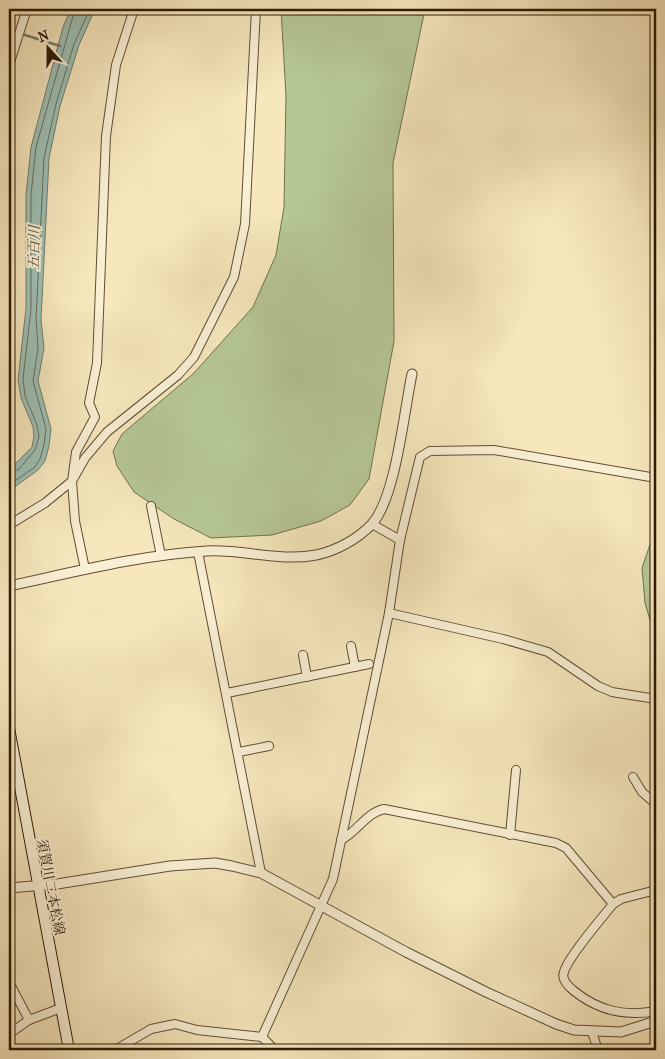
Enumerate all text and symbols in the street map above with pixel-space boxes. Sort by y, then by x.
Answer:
north arrow [22,22,72,72]
text: N [36,26,52,46]
water label: 五百川 [25,223,43,271]
street label: 須賀川二本松線 [33,837,68,937]

